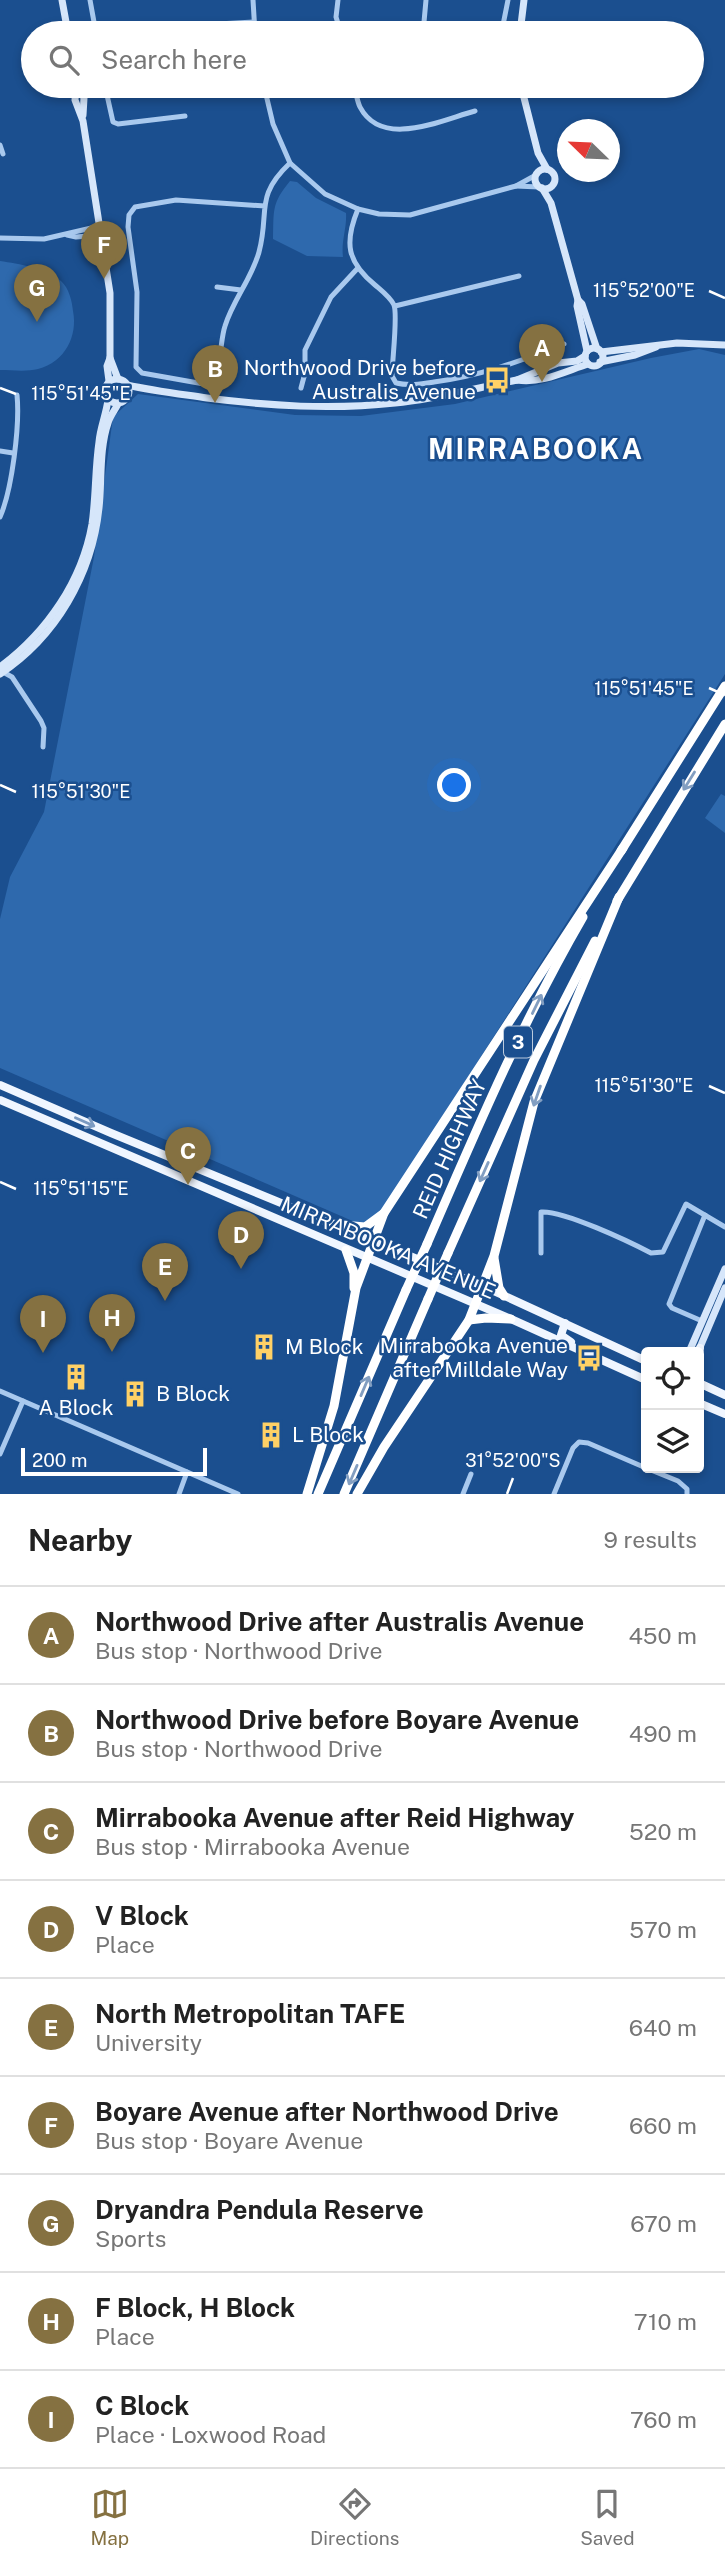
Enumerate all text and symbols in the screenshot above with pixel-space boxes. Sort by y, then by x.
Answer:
search box [21,21,704,98]
icon: search [45,41,83,79]
text: Search here [101,44,247,75]
north arrow [557,119,620,182]
pin: F [81,221,127,279]
pin: G [14,264,60,322]
text: 115°52'00"E [593,280,695,301]
pin: A [519,324,565,382]
pin: B [192,345,238,403]
place label: Northwood Drive before Australis Avenue [244,355,476,404]
bus stop icon: Northwood Drive before Australis Avenue [482,365,512,395]
text: 115°51'45"E [31,383,131,404]
district label: MIRRABOOKA [428,432,644,465]
text: 115°51'45"E [594,678,694,699]
your location [437,768,471,802]
one-way arrow [681,771,695,791]
text: 115°51'30"E [32,781,130,802]
one-way arrow [530,994,544,1015]
road number: 3 [504,1026,532,1058]
street label: REID HIGHWAY [408,1075,492,1222]
text: 115°51'30"E [595,1075,693,1096]
one-way arrow [530,1084,542,1106]
one-way arrow [74,1116,95,1129]
pin: C [165,1127,211,1185]
one-way arrow [477,1160,490,1182]
text: 115°51'15"E [33,1178,129,1199]
street label: MIRRABOOKA AVENUE [277,1191,499,1304]
pin: D [218,1211,264,1269]
pin: E [142,1243,188,1301]
pin: H [89,1294,135,1352]
pin: I [20,1295,66,1353]
building icon: M Block [249,1332,279,1362]
place label: Mirrabooka Avenue after Milldale Way [380,1333,568,1382]
place label: M Block [285,1334,364,1359]
bus stop icon: Mirrabooka Avenue after Milldale Way [574,1343,604,1373]
map controls [641,1347,704,1473]
button: locate [641,1347,704,1410]
building icon: A Block [61,1362,91,1392]
one-way arrow [359,1376,372,1398]
building icon: B Block [120,1379,150,1409]
place label: B Block [156,1381,230,1406]
place label: A Block [39,1395,114,1420]
button: layers [641,1410,704,1473]
building icon: L Block [256,1420,286,1450]
place label: L Block [292,1422,364,1447]
scale bar [21,1445,206,1477]
text: 200 m [32,1449,88,1471]
text: 31°52'00"S [465,1450,561,1471]
one-way arrow [346,1463,359,1485]
text: Nearby [28,1522,132,1558]
text: 9 results [604,1526,697,1553]
text: Northwood Drive after Australis Avenue [95,1606,584,1637]
text: A [43,1622,59,1649]
text: 450 m [628,1622,697,1649]
text: Bus stop · Northwood Drive [95,1637,383,1664]
text: Northwood Drive before Boyare Avenue [95,1704,579,1735]
text: B [43,1720,59,1747]
text: 490 m [629,1720,697,1747]
text: Bus stop · Northwood Drive [95,1735,383,1762]
text: Mirrabooka Avenue after Reid Highway [95,1802,574,1833]
text: C [43,1818,59,1845]
text: 520 m [629,1818,697,1845]
text: Bus stop · Mirrabooka Avenue [95,1833,410,1860]
text: V Block [95,1900,189,1931]
text: D [43,1916,59,1943]
text: 570 m [629,1916,697,1943]
text: Place [95,1931,155,1958]
text: North Metropolitan TAFE [95,1998,405,2029]
text: E [44,2014,58,2041]
text: 640 m [629,2014,697,2041]
text: University [95,2029,202,2056]
text: Boyare Avenue after Northwood Drive [95,2096,559,2127]
text: F [44,2112,58,2139]
text: 660 m [629,2112,697,2139]
text: Bus stop · Boyare Avenue [95,2127,363,2154]
text: Dryandra Pendula Reserve [95,2194,424,2225]
text: G [42,2210,60,2237]
text: 670 m [630,2210,697,2237]
text: Sports [95,2225,166,2252]
text: F Block, H Block [95,2292,295,2323]
text: H [42,2308,60,2335]
text: 710 m [634,2308,697,2335]
text: Place [95,2323,155,2350]
text: C Block [95,2390,189,2421]
text: I [47,2406,55,2433]
text: 760 m [630,2406,697,2433]
text: Place · Loxwood Road [95,2421,326,2448]
tab: Map [90,2485,129,2549]
tab: Directions [310,2485,399,2549]
tab: Saved [580,2485,635,2549]

